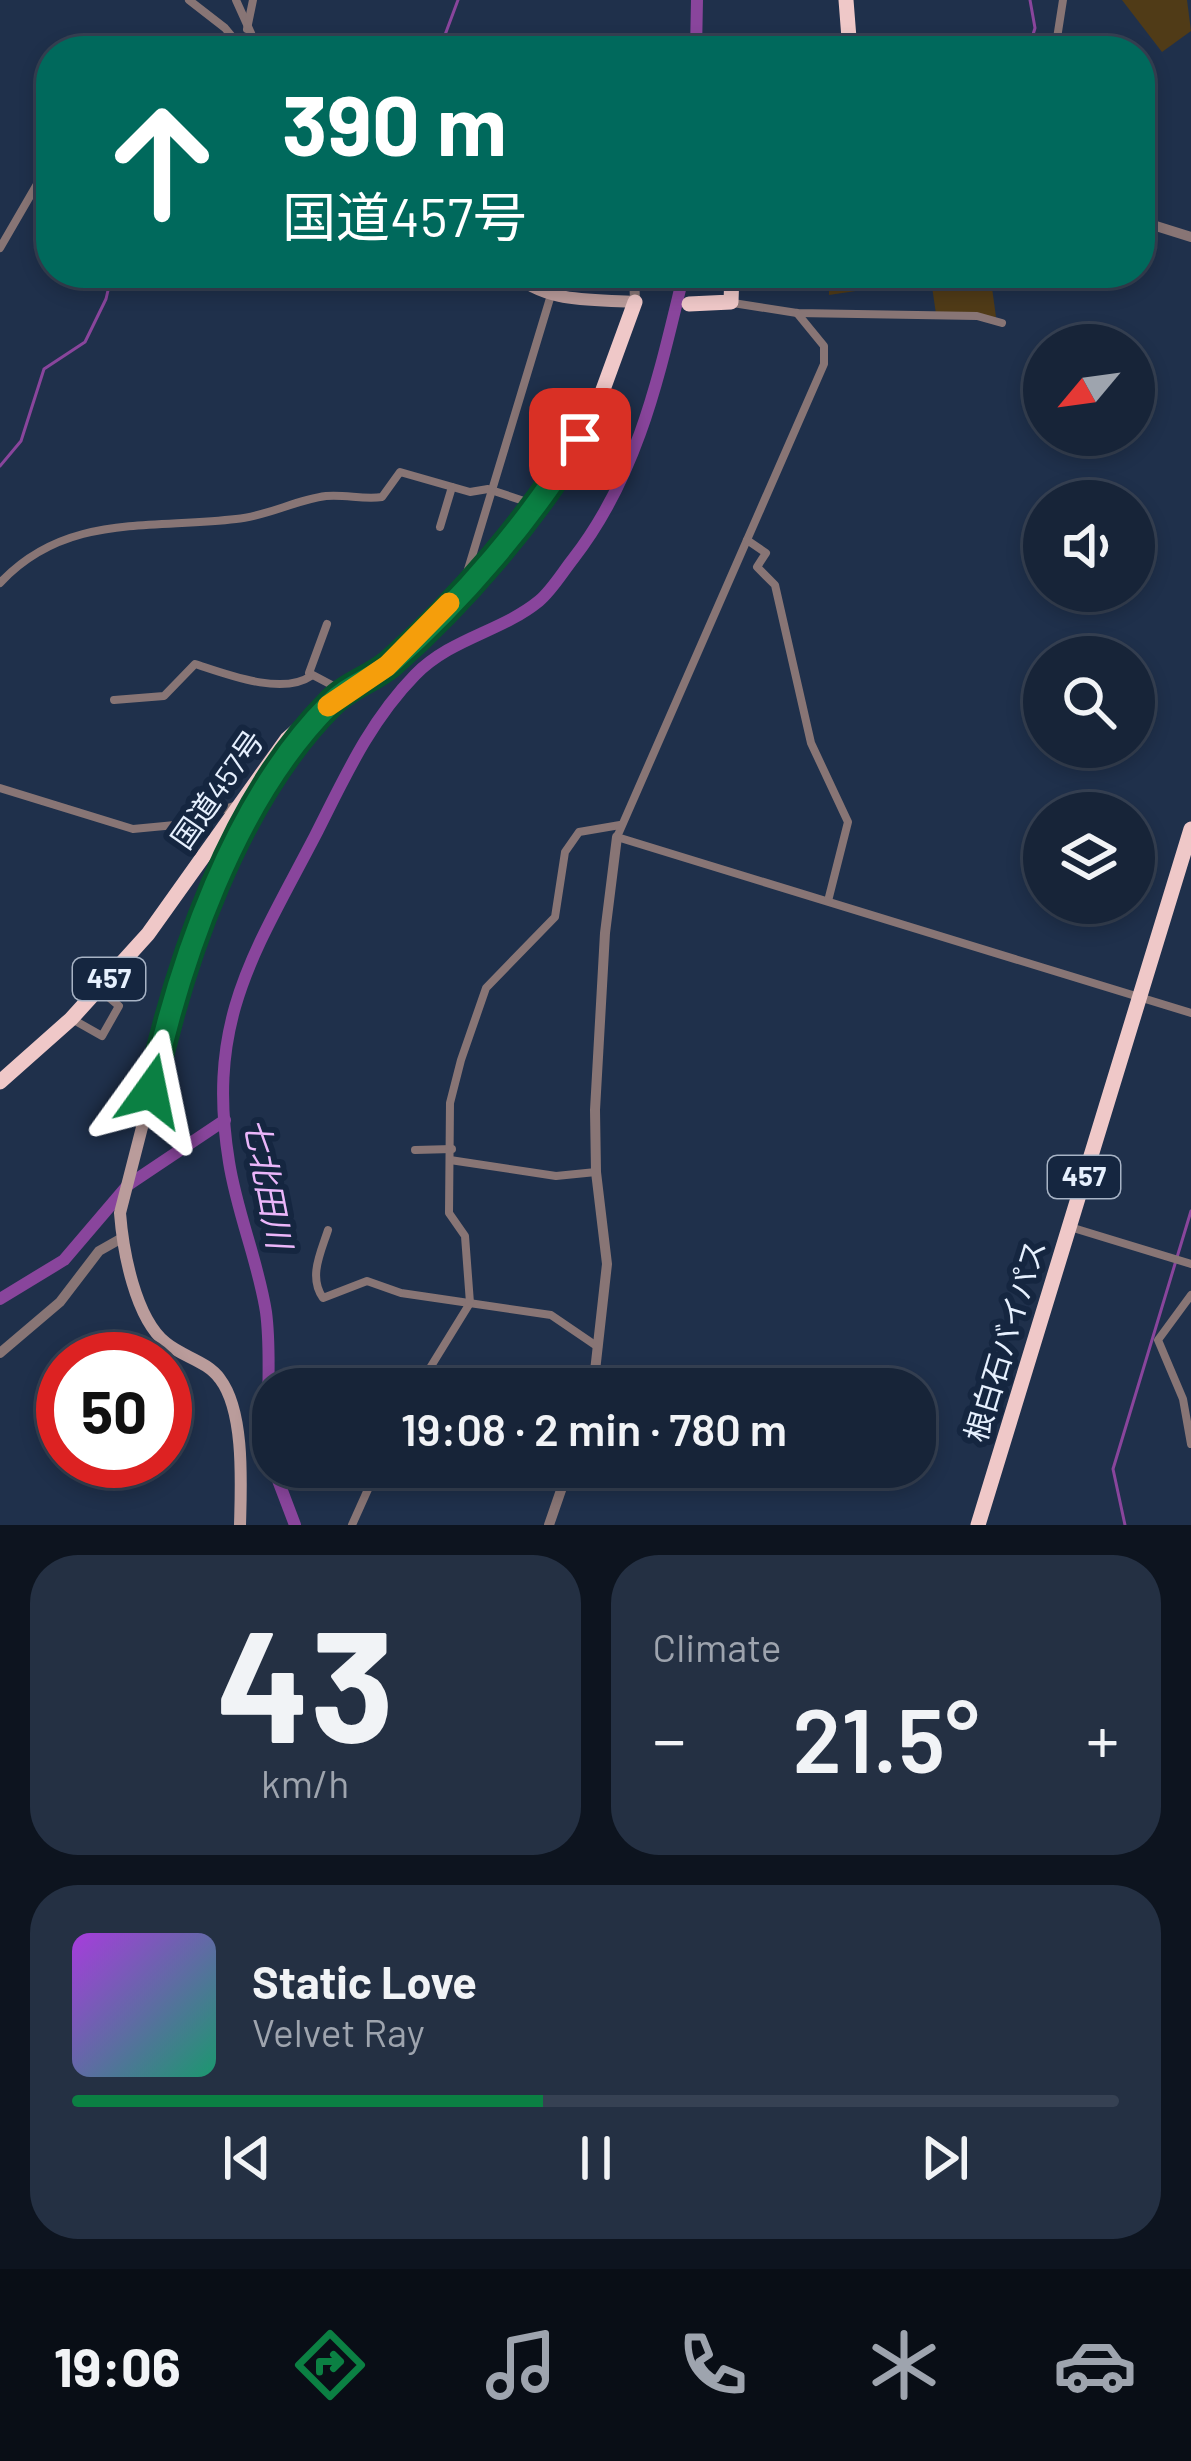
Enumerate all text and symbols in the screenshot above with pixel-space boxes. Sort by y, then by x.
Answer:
text: 390 m [282,72,507,173]
icon: ahead [84,84,240,240]
text: 国道457号 [282,183,527,248]
north arrow [1023,324,1155,456]
map controls [1023,324,1155,924]
pin [529,388,631,490]
icon: arrive [547,406,613,472]
button: sound [1023,480,1155,612]
button: search [1023,636,1155,768]
street label: 国道457号 [163,723,270,855]
button: layers [1023,792,1155,924]
road number: 457 [73,958,145,1000]
position arrow [88,1028,214,1154]
water label: 七北田川 [237,1114,302,1254]
road number: 457 [1048,1156,1120,1198]
street label: 根白石バイパス [956,1235,1052,1446]
speed limit sign: 50 [36,1332,192,1488]
text: 19:08 · 2 min · 780 m [401,1401,787,1455]
text: 43 [216,1587,395,1774]
text: Climate [653,1623,782,1670]
text: 21.5° [792,1683,979,1791]
text: − [653,1698,686,1777]
text: + [1086,1698,1119,1777]
text: km/h [261,1759,349,1806]
text: Static Love [252,1954,477,2008]
text: Velvet Ray [252,2008,425,2055]
icon: previous [214,2125,280,2191]
icon: pause [563,2125,629,2191]
icon: next [912,2125,978,2191]
icon: directions [288,2323,372,2407]
icon: music [479,2323,563,2407]
icon: phone [671,2323,755,2407]
icon: climate [862,2323,946,2407]
icon: car [1053,2323,1137,2407]
text: 19:06 [54,2333,181,2398]

